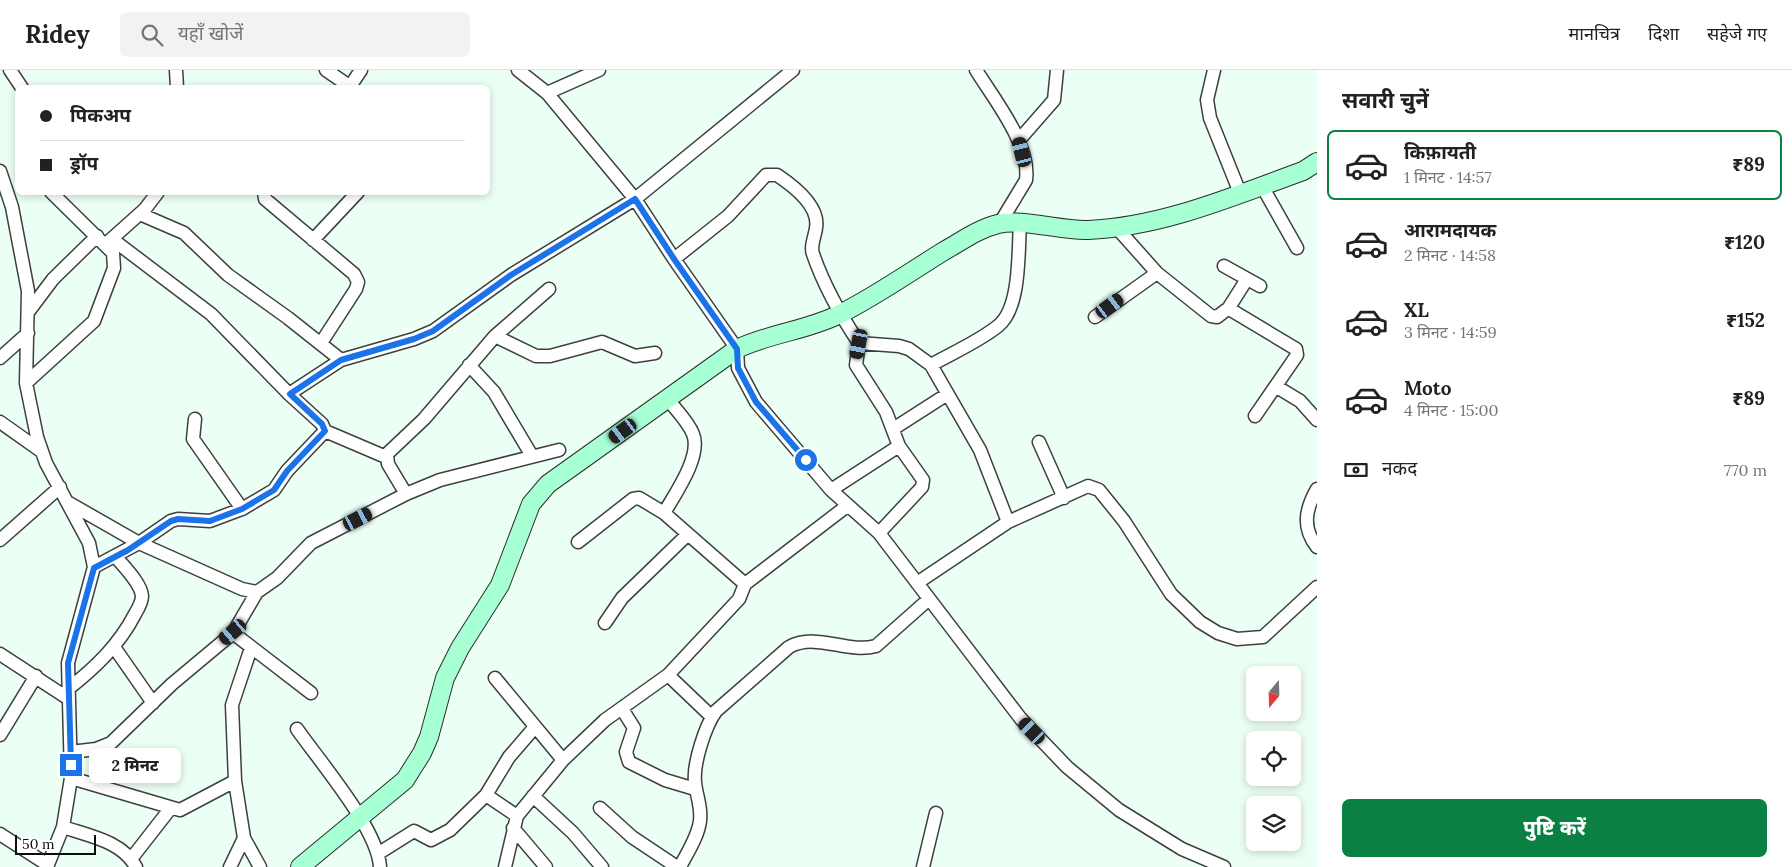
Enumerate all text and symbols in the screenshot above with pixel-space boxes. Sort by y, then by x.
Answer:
search box [120,12,470,57]
text: Ridey [25,19,90,50]
icon: search [138,21,166,49]
text: यहाँ खोजें [178,21,243,45]
text: मानचित्र [1569,22,1620,45]
text: दिशा [1648,22,1679,45]
text: सहेजे गए [1707,22,1767,45]
text: सवारी चुनें [1342,86,1429,114]
text: पिकअप [70,103,131,127]
car [1011,136,1032,168]
text: किफ़ायती [1404,140,1476,164]
icon: car [1344,143,1389,188]
text: ड्रॉप [70,151,98,175]
text: ₹89 [1732,152,1765,176]
text: 1 मिनट · 14:57 [1404,167,1492,187]
text: आरामदायक [1404,218,1496,242]
icon: car [1344,221,1389,266]
text: ₹120 [1724,230,1765,254]
text: 2 मिनट · 14:58 [1404,245,1496,265]
car [1093,291,1126,321]
text: XL [1404,298,1429,322]
icon: car [1344,299,1389,344]
text: ₹152 [1726,308,1765,332]
text: 3 मिनट · 14:59 [1404,322,1497,342]
car [848,328,869,360]
text: Moto [1404,376,1451,400]
icon: car [1344,377,1389,422]
text: ₹89 [1732,386,1765,410]
text: 4 मिनट · 15:00 [1404,400,1498,420]
car [606,416,639,446]
route start [795,449,817,471]
icon: cash [1342,456,1370,484]
text: नकद [1382,456,1417,480]
text: 770 m [1724,460,1767,480]
car [341,506,374,532]
car [216,617,249,647]
north arrow [1246,666,1301,721]
map controls [1246,666,1301,851]
car [1016,715,1047,747]
button: locate [1246,731,1301,786]
callout: 2 मिनट [88,748,181,782]
route end [60,754,82,776]
text: 2 मिनट [111,755,159,775]
button: layers [1246,796,1301,851]
button: पुष्टि करें [1342,799,1767,857]
scale bar [15,832,96,855]
text: 50 m [22,835,55,853]

